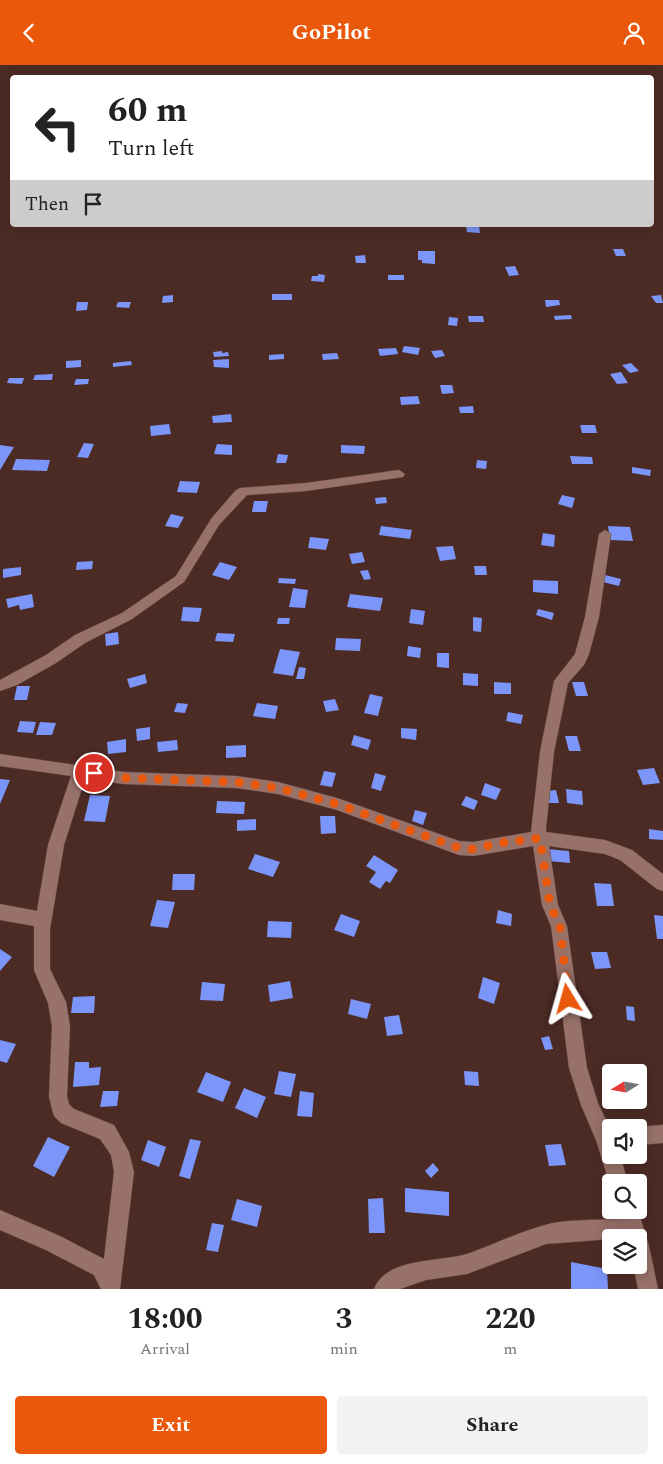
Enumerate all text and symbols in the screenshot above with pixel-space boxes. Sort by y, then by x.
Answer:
text: GoPilot [292,16,371,49]
icon: back [15,19,43,47]
icon: person [620,19,648,47]
text: 60 m [108,84,188,137]
icon: left [25,95,90,160]
text: Turn left [108,132,194,165]
text: Then [25,190,69,219]
icon: arrive [79,190,107,218]
pin [73,752,115,794]
icon: arrive [80,759,108,787]
position arrow [541,972,593,1024]
north arrow [602,1064,648,1109]
map controls [602,1064,647,1274]
button: sound [602,1119,647,1164]
button: search [602,1174,647,1219]
button: layers [602,1229,647,1274]
text: 18:00 [127,1296,203,1342]
text: 3 [335,1296,352,1342]
text: 220 [485,1296,536,1342]
text: Arrival [140,1337,190,1361]
text: min [330,1337,358,1361]
text: m [504,1337,517,1361]
button: Exit [15,1396,327,1454]
button: Share [337,1396,648,1454]

